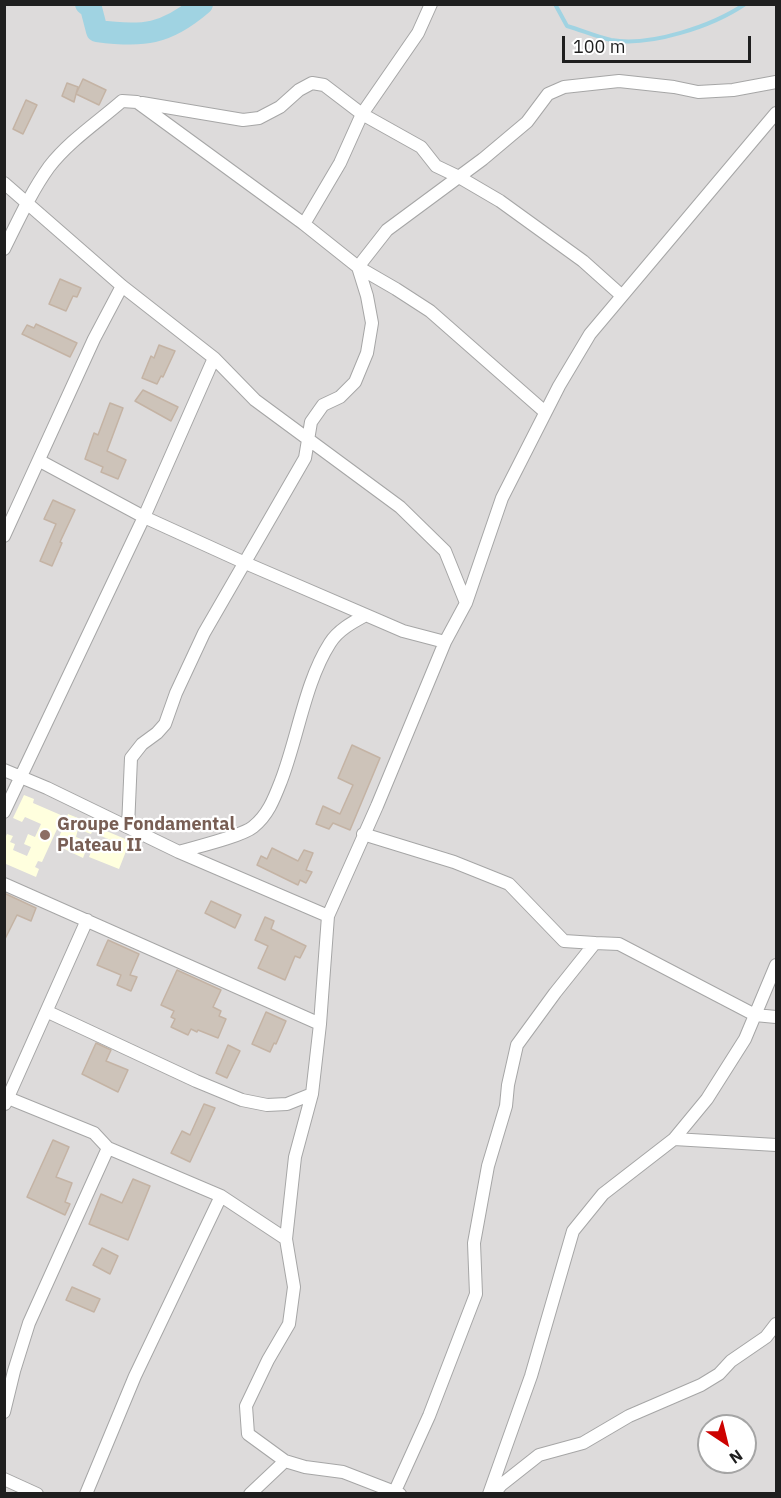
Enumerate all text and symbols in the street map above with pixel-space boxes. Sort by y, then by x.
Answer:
scale bar [565,24,754,62]
text: 100 m [573,35,625,58]
place label: Groupe Fondamental Plateau II [57,814,235,856]
marker: Groupe Fondamental Plateau II [38,828,52,842]
north arrow [697,1414,757,1474]
text: N [726,1446,747,1469]

